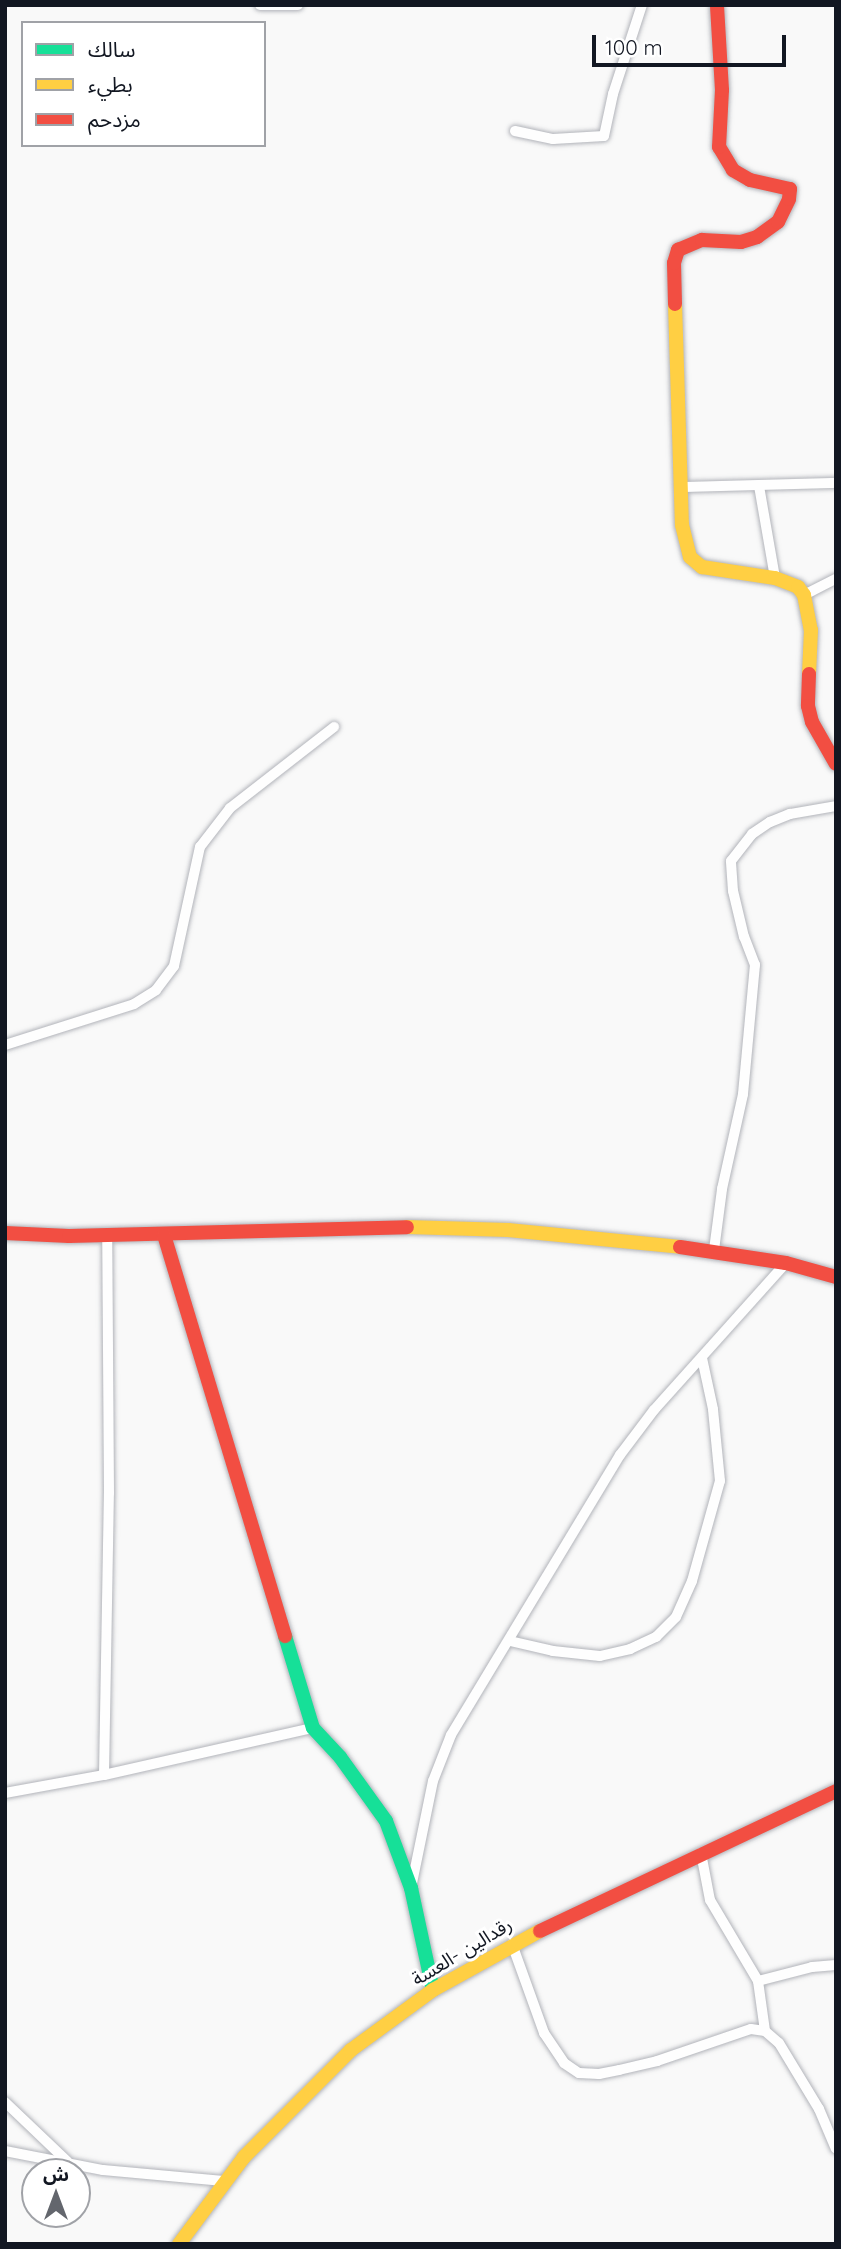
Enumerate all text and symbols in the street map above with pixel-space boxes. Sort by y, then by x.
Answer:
legend [21,21,266,147]
scale bar [596,21,790,65]
text: 100 m [605,34,663,60]
text: سالك [88,36,135,62]
text: بطيء [88,71,133,97]
text: مزدحم [88,106,141,132]
street label: رقدالين -العسة [408,1913,516,1991]
north arrow [21,2158,91,2228]
text: ش [43,2162,69,2186]

